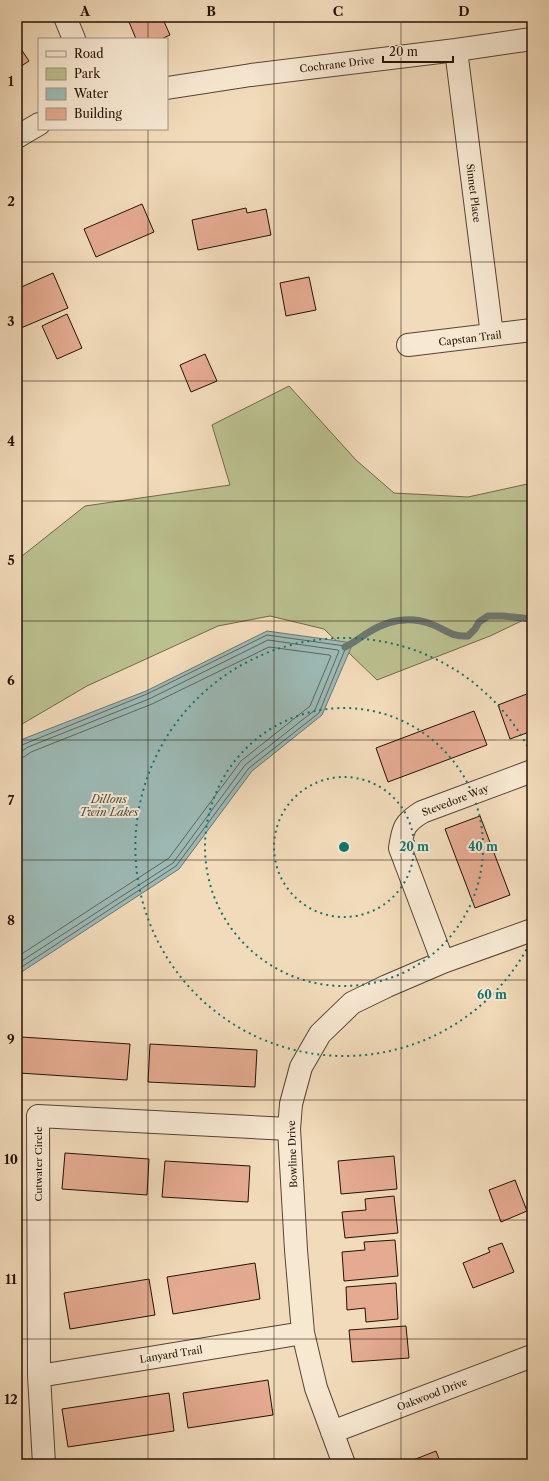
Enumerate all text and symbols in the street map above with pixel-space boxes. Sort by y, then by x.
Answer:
text: A [79,3,91,19]
text: B [206,3,216,19]
text: C [333,3,343,19]
text: D [458,3,470,19]
legend [38,38,168,130]
scale bar [383,38,453,64]
text: 20 m [389,44,418,59]
text: Road [74,46,104,61]
street label: Cochrane Drive [299,53,376,76]
text: Park [74,66,101,81]
text: 1 [8,73,14,89]
text: Water [73,86,108,101]
text: Building [74,106,122,121]
street label: Sinnet Place [463,163,484,224]
text: 2 [7,193,15,209]
text: 3 [7,313,15,329]
street label: Capstan Trail [438,328,502,349]
text: 4 [7,433,15,449]
text: 5 [7,552,15,568]
text: 6 [7,672,15,688]
street label: Stevedore Way [420,782,491,819]
text: 7 [8,792,15,808]
water label: Dillons Twin Lakes [79,792,139,819]
text: 20 m [399,839,429,854]
text: 40 m [468,839,498,854]
centre of rings [337,840,351,854]
text: 8 [7,912,15,928]
text: 60 m [477,987,507,1002]
text: 9 [7,1031,15,1047]
street label: Bowline Drive [285,1120,300,1188]
street label: Cutwater Circle [32,1126,45,1202]
text: 10 [4,1151,18,1167]
text: 11 [5,1271,17,1287]
street label: Lanyard Trail [139,1343,203,1366]
street label: Oakwood Drive [395,1375,469,1414]
text: 12 [4,1391,18,1407]

